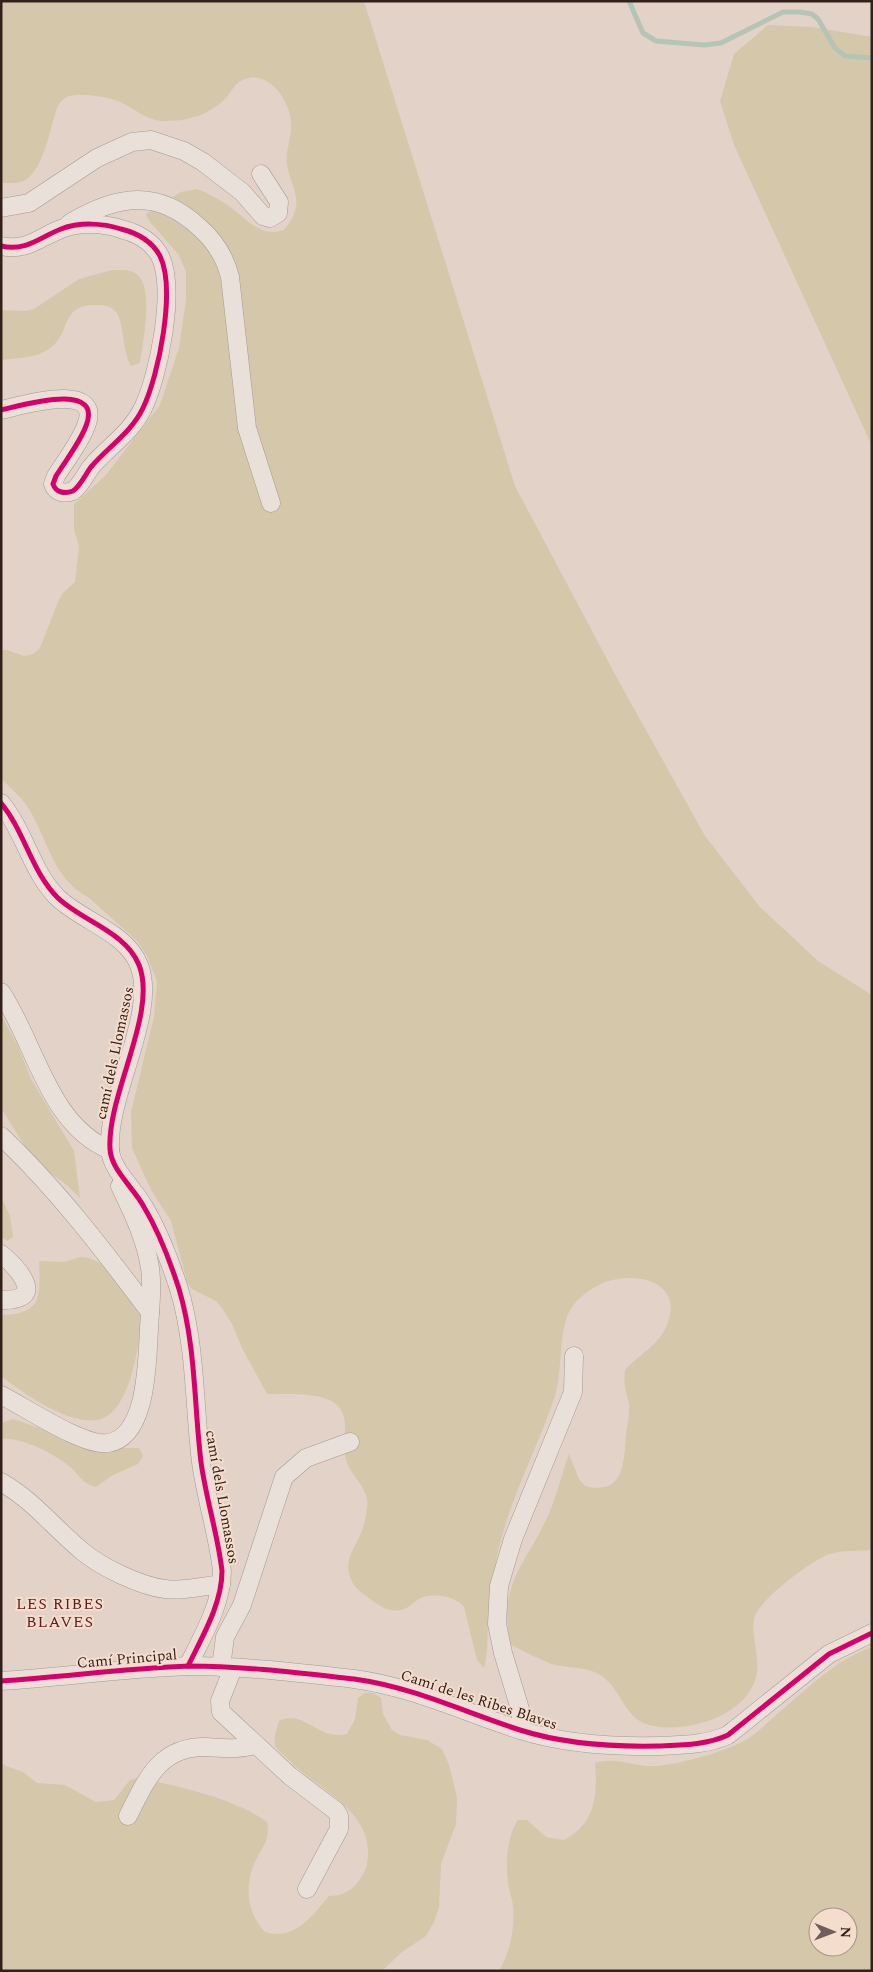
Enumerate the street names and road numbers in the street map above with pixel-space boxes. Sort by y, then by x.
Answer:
street label: camí dels Llomassos [90,984,140,1122]
street label: camí dels Llomassos [199,1428,245,1566]
street label: Camí Principal [76,1643,178,1675]
street label: Camí de les Ribes Blaves [398,1664,560,1736]

